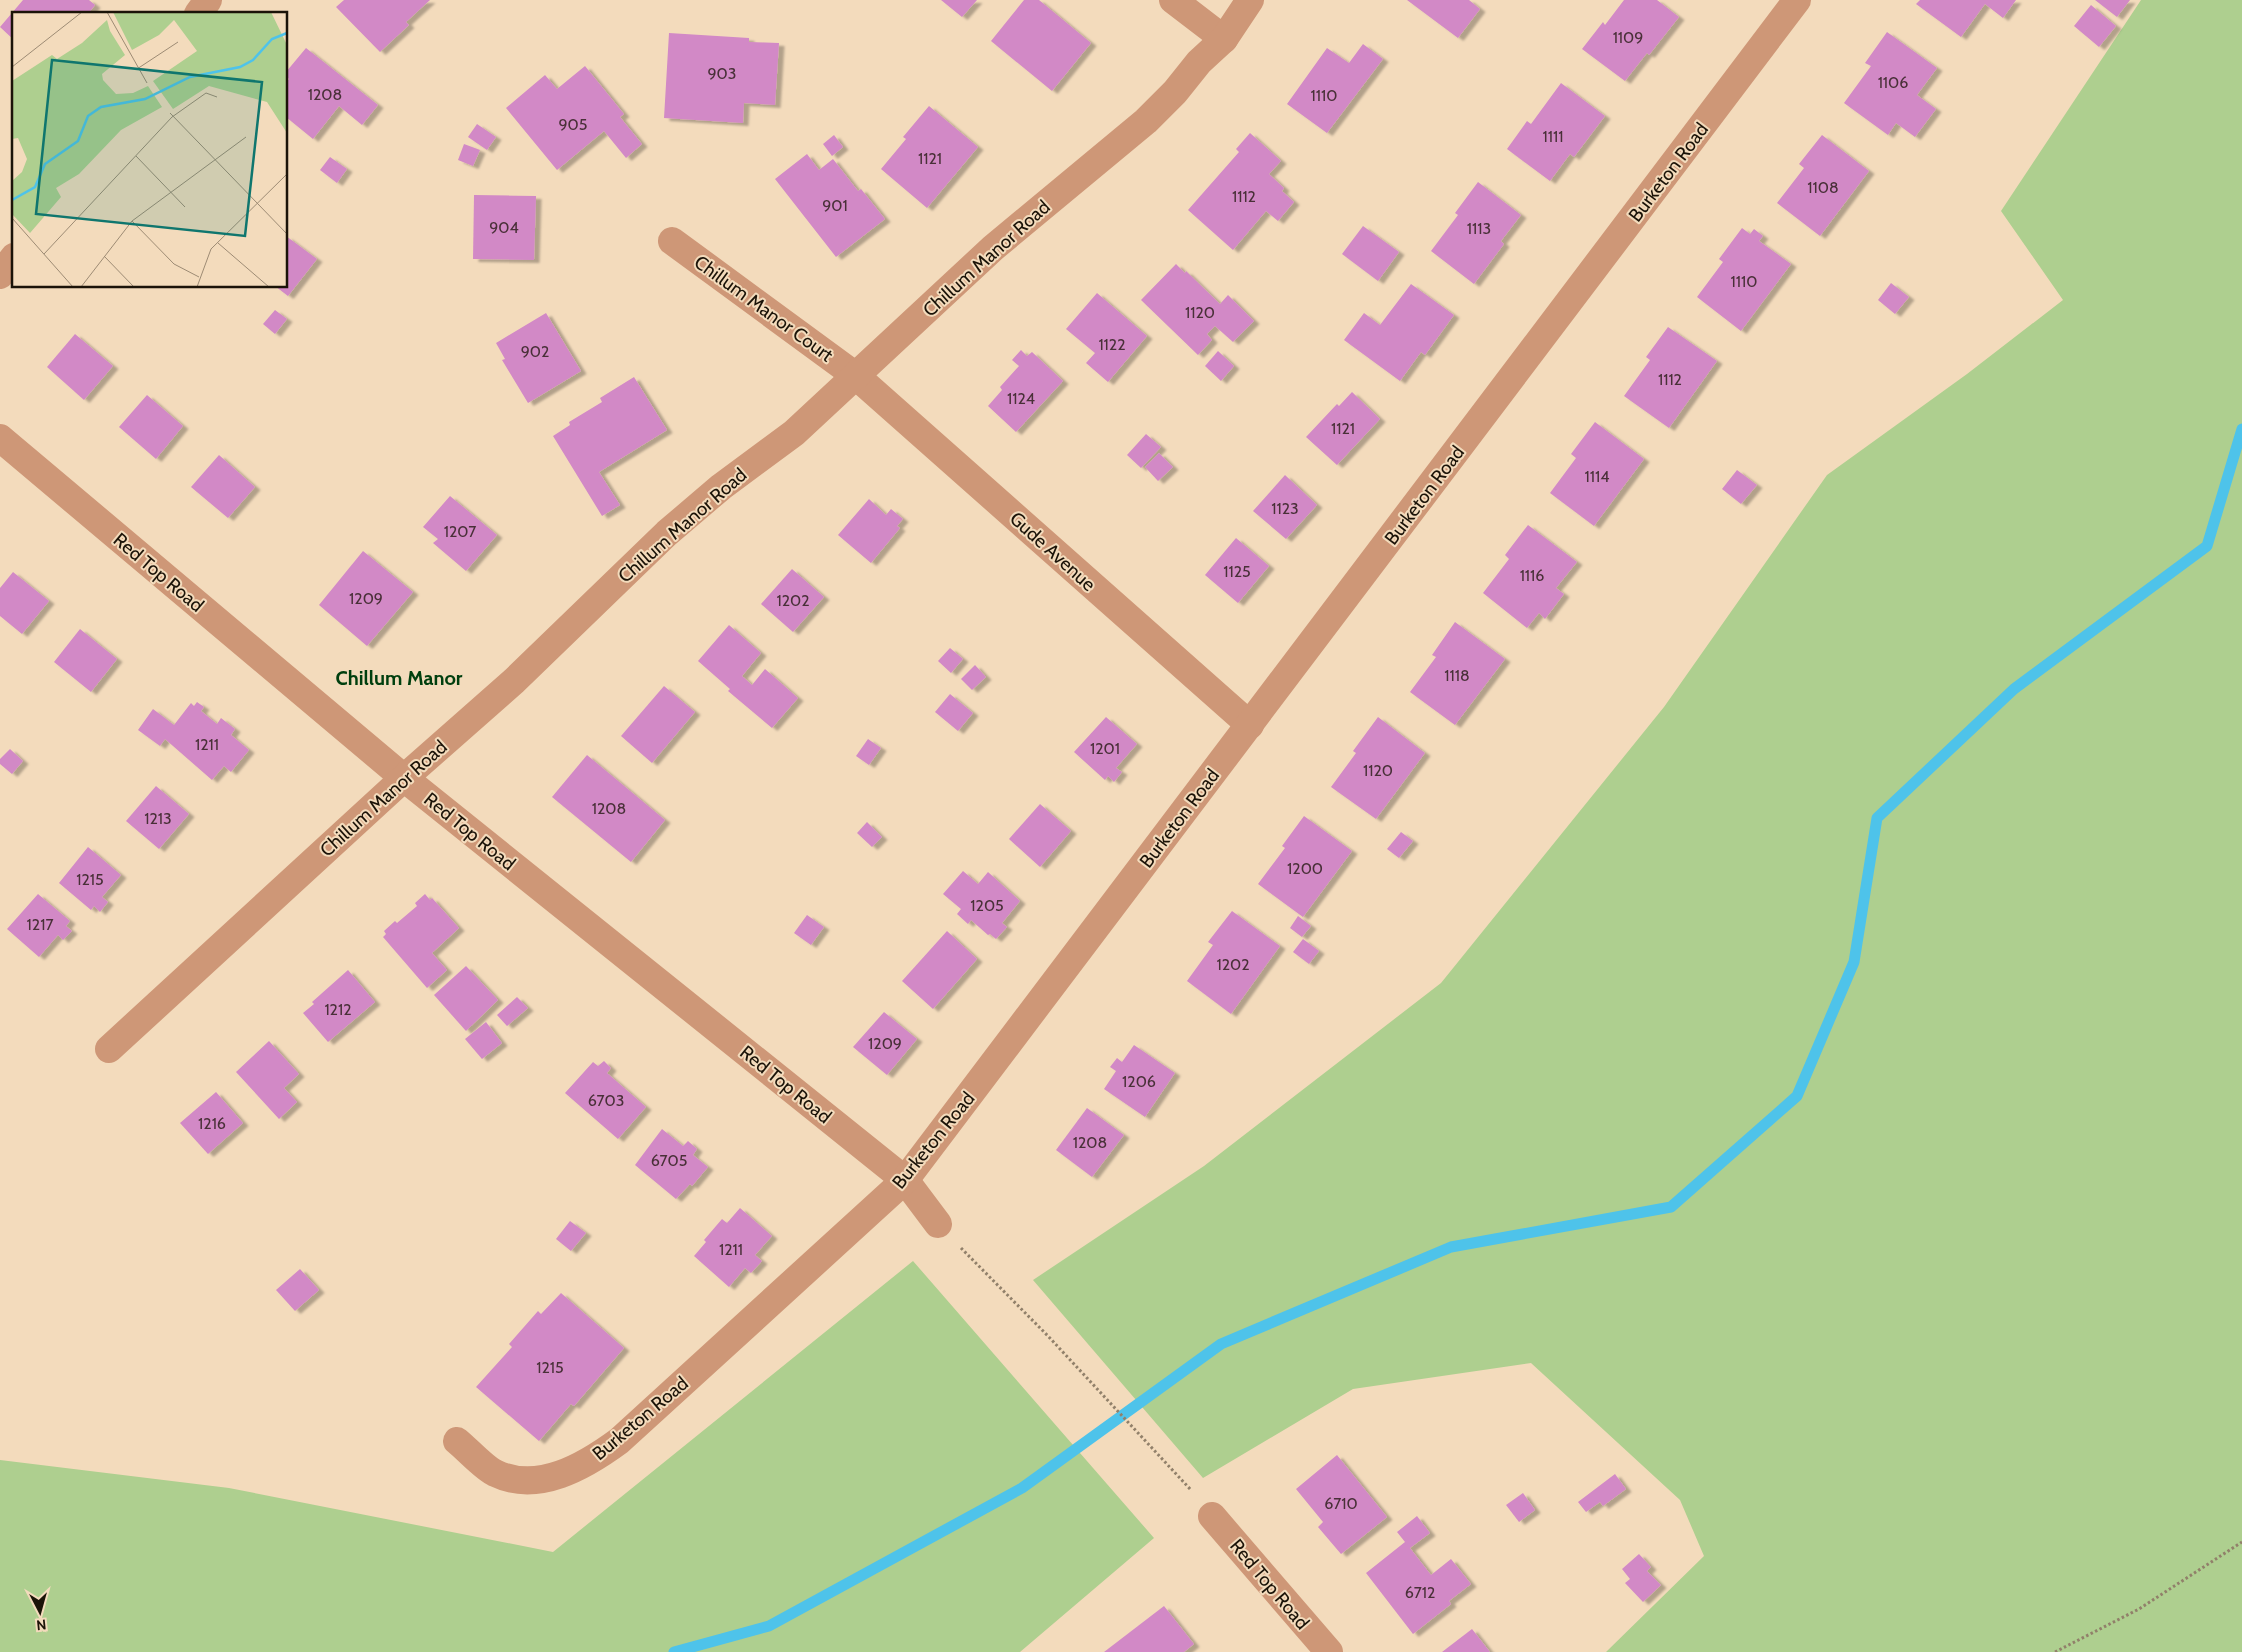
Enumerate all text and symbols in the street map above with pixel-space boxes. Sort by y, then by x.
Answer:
inset map [12,12,288,288]
house number: 1109 [1613,28,1643,47]
house number: 903 [708,64,736,83]
house number: 1106 [1878,73,1908,92]
house number: 1208 [308,85,342,104]
house number: 1110 [1311,86,1337,105]
house number: 905 [559,115,587,134]
street label: Burketon Road [1624,118,1713,226]
house number: 1111 [1543,127,1563,146]
house number: 1121 [918,149,942,168]
house number: 1108 [1807,178,1839,197]
house number: 1112 [1232,187,1256,206]
street label: Chillum Manor Road [918,195,1055,321]
house number: 901 [822,196,848,215]
house number: 904 [489,218,519,237]
house number: 1113 [1467,219,1491,238]
street label: Chillum Manor Court [690,250,838,367]
house number: 1110 [1731,272,1757,291]
house number: 1120 [1185,303,1215,322]
house number: 1122 [1098,335,1126,354]
house number: 902 [521,342,549,361]
house number: 1112 [1658,370,1682,389]
house number: 1124 [1007,389,1035,408]
house number: 1121 [1331,419,1355,438]
street label: Burketon Road [1380,441,1469,549]
street label: Chillum Manor Road [613,463,751,587]
house number: 1114 [1585,467,1609,486]
house number: 1123 [1271,499,1299,518]
street label: Gude Avenue [1005,507,1100,596]
house number: 1207 [444,522,476,541]
street label: Red Top Road [109,528,209,617]
house number: 1125 [1223,562,1251,581]
house number: 1116 [1520,566,1544,585]
house number: 1209 [349,589,383,608]
house number: 1202 [776,591,810,610]
district label: Chillum Manor [336,666,463,690]
house number: 1118 [1444,666,1470,685]
house number: 1211 [195,735,219,754]
street label: Chillum Manor Road [315,735,452,861]
house number: 1201 [1090,739,1120,758]
house number: 1120 [1363,761,1393,780]
street label: Burketon Road [1135,764,1224,872]
street label: Red Top Road [419,788,520,875]
house number: 1208 [592,799,626,818]
house number: 1213 [144,809,172,828]
house number: 1200 [1287,859,1323,878]
house number: 1215 [76,870,104,889]
house number: 1205 [970,896,1004,915]
house number: 1217 [27,915,53,934]
house number: 1202 [1216,955,1250,974]
house number: 1212 [324,1000,352,1019]
house number: 1209 [868,1034,902,1053]
street label: Red Top Road [735,1041,836,1128]
house number: 1206 [1122,1072,1156,1091]
street label: Burketon Road [887,1087,979,1193]
house number: 6703 [588,1091,624,1110]
house number: 1216 [198,1114,226,1133]
house number: 1208 [1073,1133,1107,1152]
house number: 6705 [651,1151,687,1170]
house number: 1211 [719,1240,743,1259]
house number: 1215 [536,1358,564,1377]
street label: Burketon Road [588,1372,693,1465]
house number: 6710 [1324,1494,1358,1513]
street label: Red Top Road [1225,1534,1314,1634]
house number: 6712 [1405,1583,1435,1602]
north arrow [15,1587,65,1637]
text: N [35,1615,47,1634]

